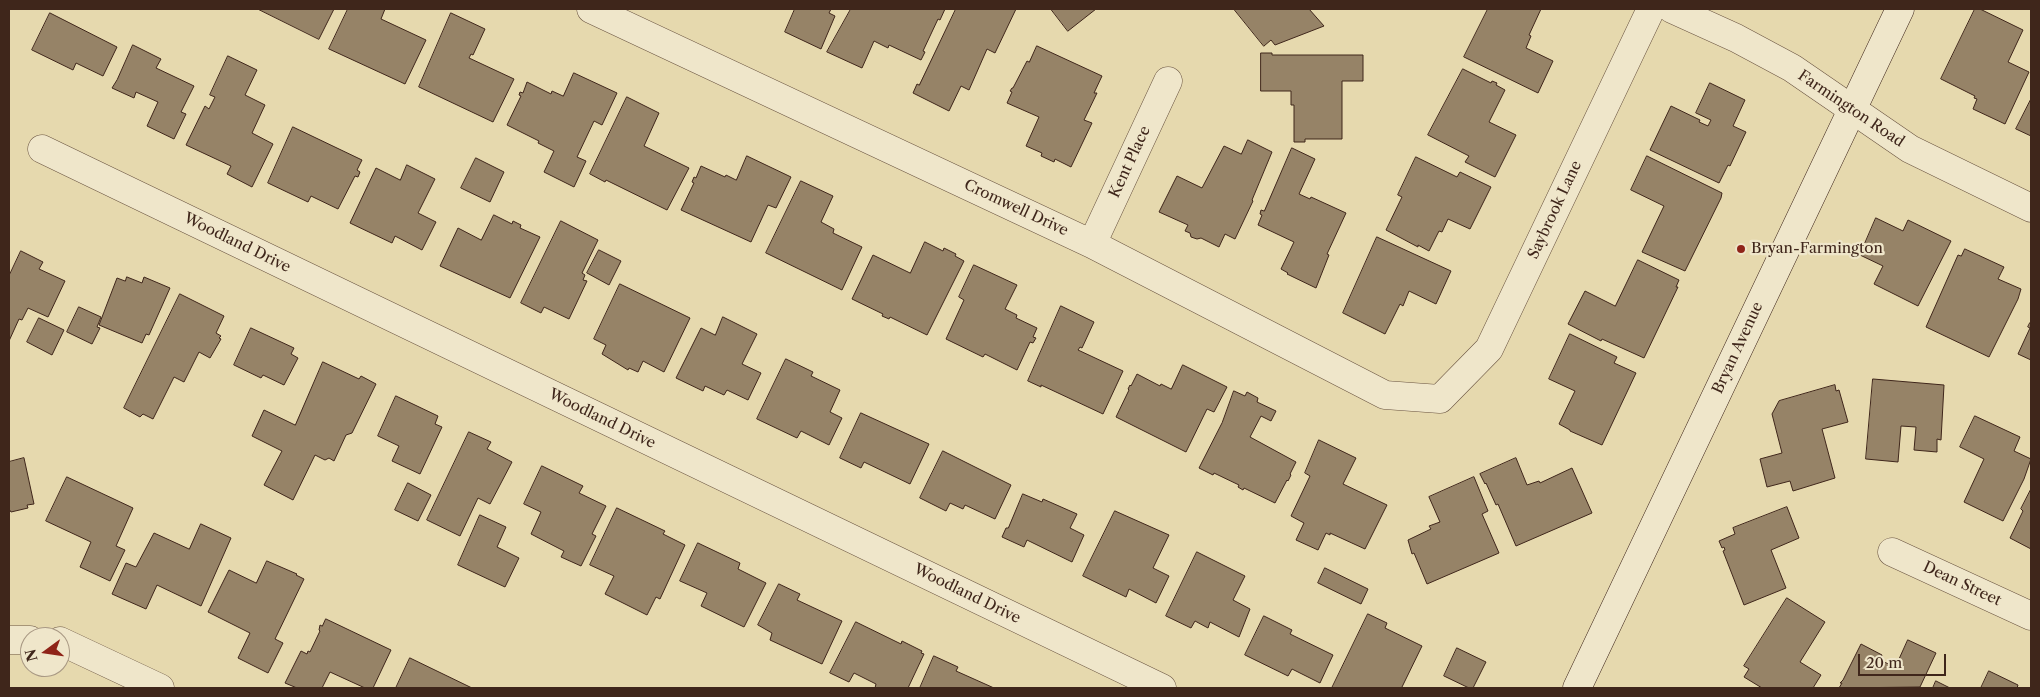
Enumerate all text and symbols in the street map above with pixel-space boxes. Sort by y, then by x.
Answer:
street label: Farmington Road [1794,67,1908,151]
street label: Kent Place [1106,123,1154,201]
street label: Saybrook Lane [1524,158,1586,262]
street label: Cromwell Drive [961,176,1071,240]
street label: Woodland Drive [181,209,293,277]
place label: Bryan-Farmington [1751,240,1883,258]
marker: Bryan-Farmington [1735,243,1747,255]
street label: Bryan Avenue [1709,299,1767,397]
street label: Woodland Drive [546,385,658,453]
street label: Dean Street [1920,558,2004,610]
street label: Woodland Drive [911,560,1023,628]
north arrow [20,627,70,677]
scale bar [1860,644,1948,676]
text: N [21,647,42,663]
text: 20 m [1866,653,1902,672]

